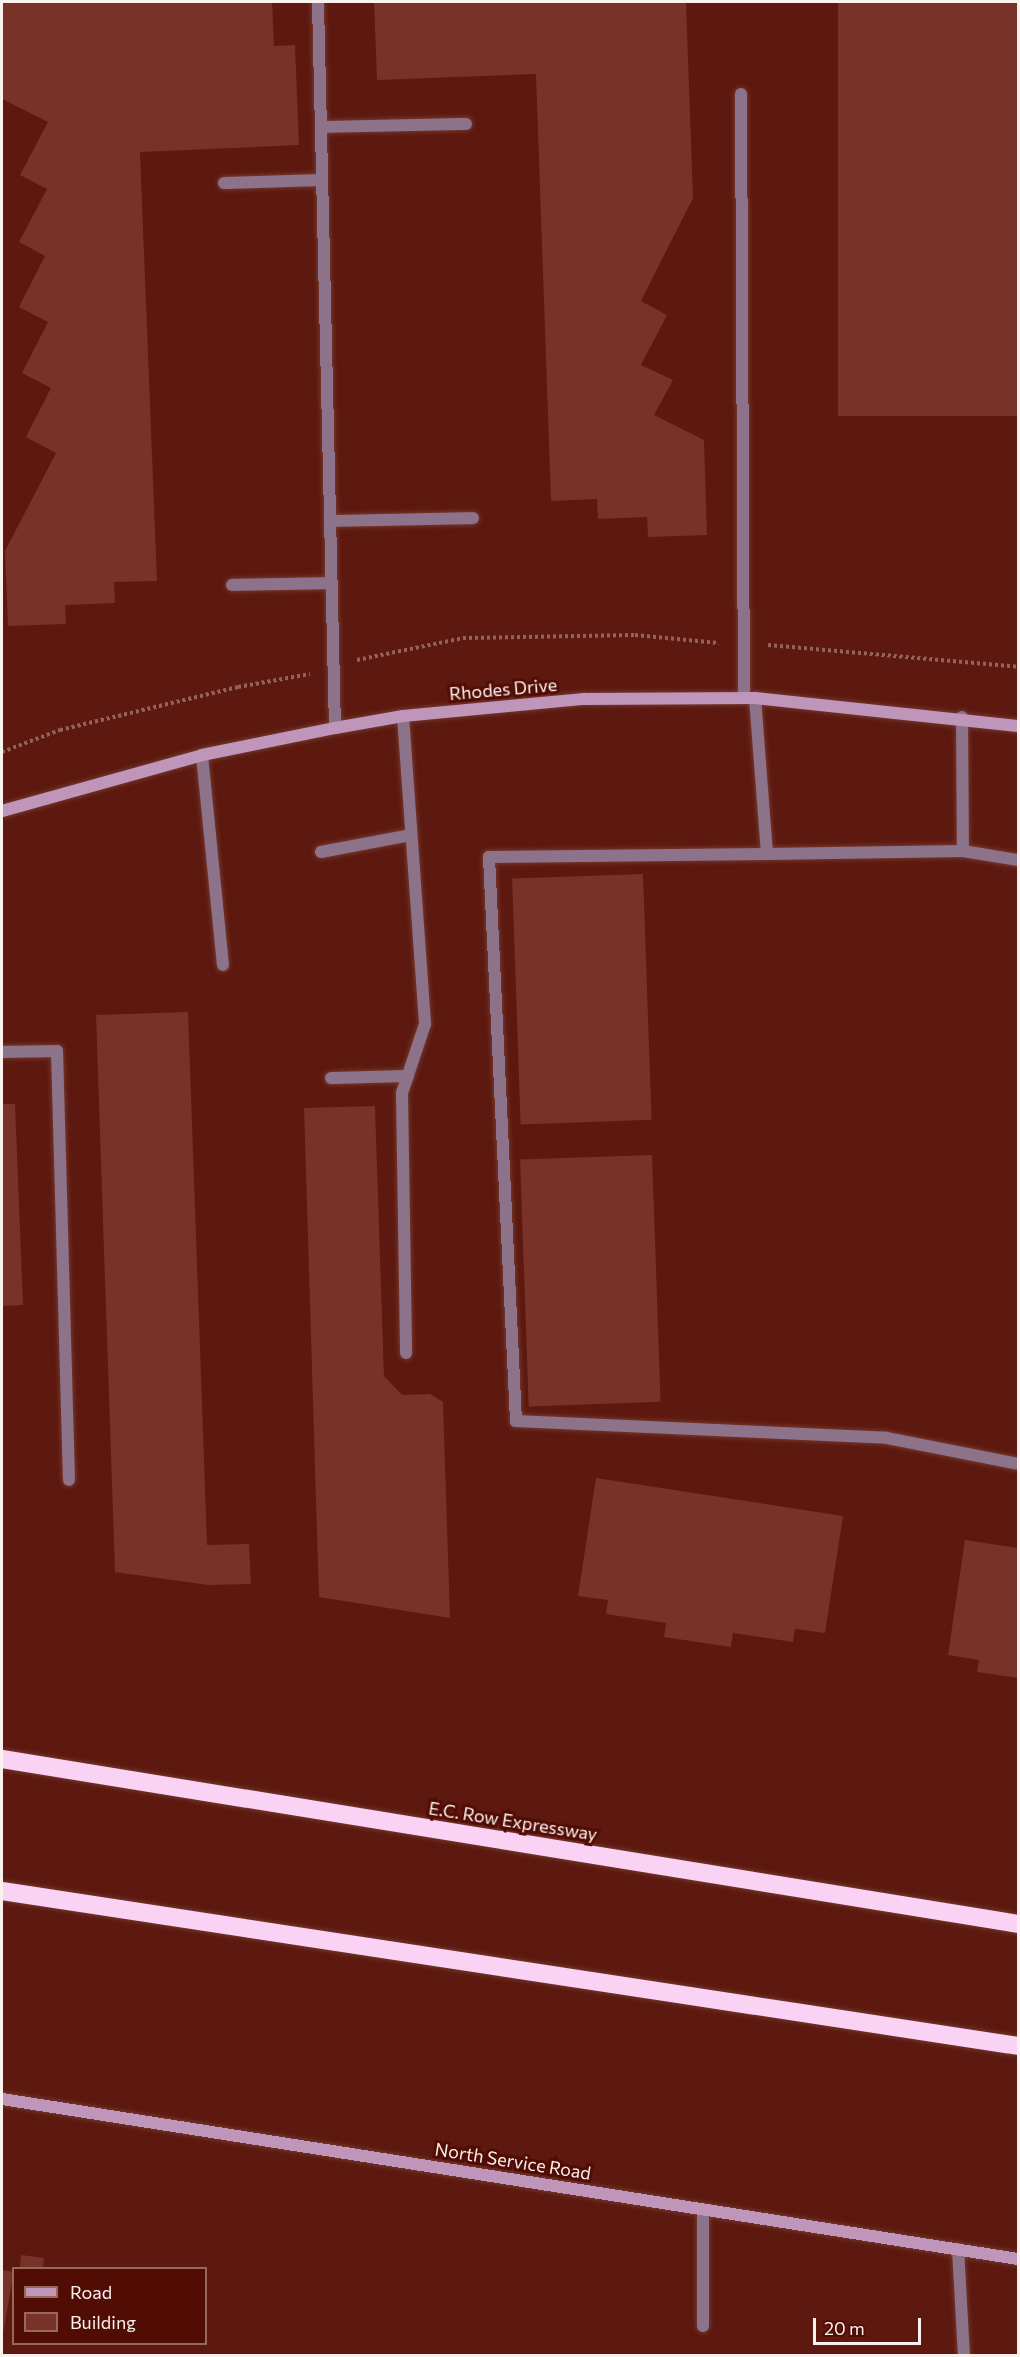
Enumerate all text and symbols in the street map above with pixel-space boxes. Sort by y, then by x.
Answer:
street label: Rhodes Drive [448,674,558,704]
street label: E.C. Row Expressway [427,1797,599,1845]
street label: North Service Road [433,2138,593,2184]
legend [12,2267,207,2345]
text: Road [70,2281,112,2303]
scale bar [816,2306,924,2344]
text: Building [70,2311,136,2333]
text: 20 m [824,2317,865,2339]

